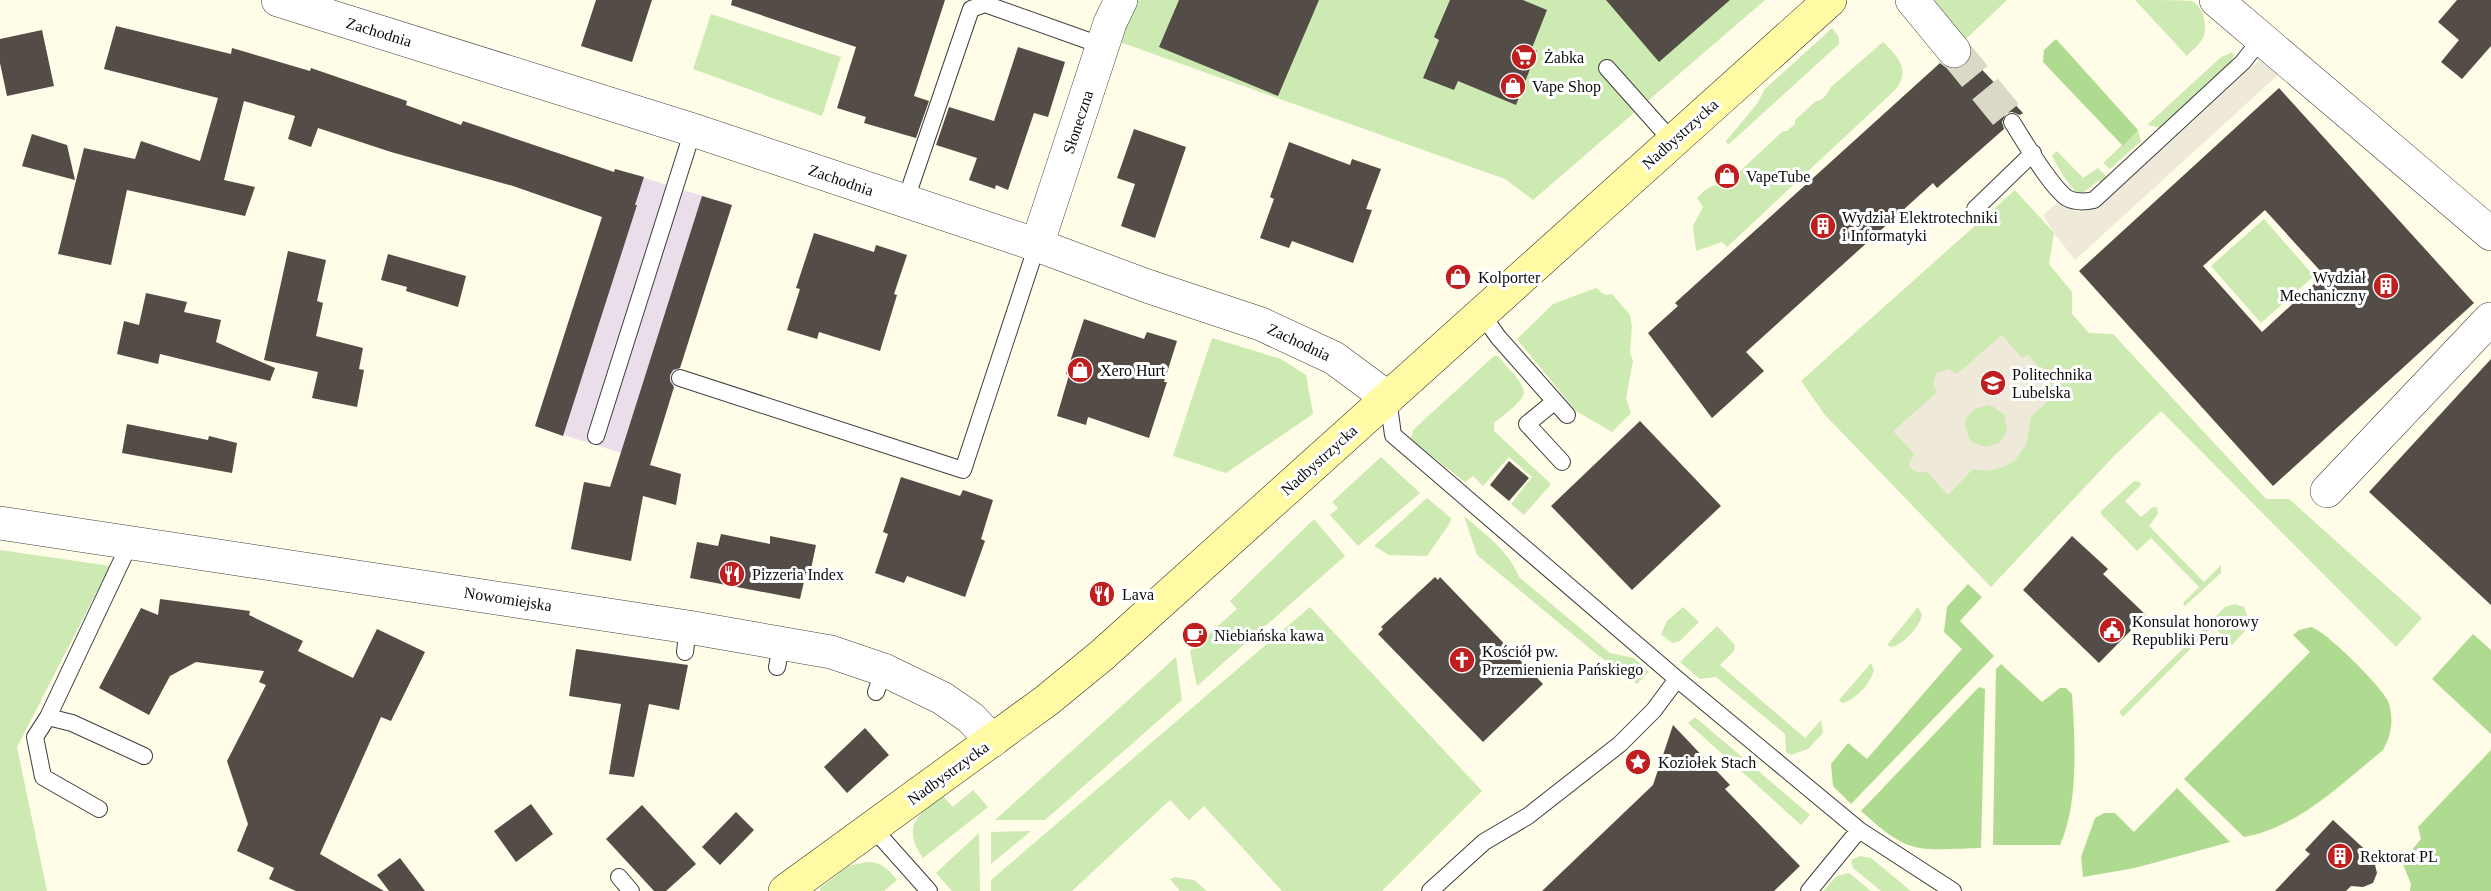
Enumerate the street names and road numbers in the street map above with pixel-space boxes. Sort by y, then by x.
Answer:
street label: Zachodnia [344,14,414,50]
street label: Słoneczna [1060,88,1096,156]
street label: Nadbystrzycka [1639,96,1722,173]
street label: Zachodnia [806,161,876,199]
street label: Zachodnia [1265,320,1333,364]
street label: Nadbystrzycka [1278,422,1361,499]
street label: Nowomiejska [463,584,553,615]
street label: Nadbystrzycka [904,738,992,809]

